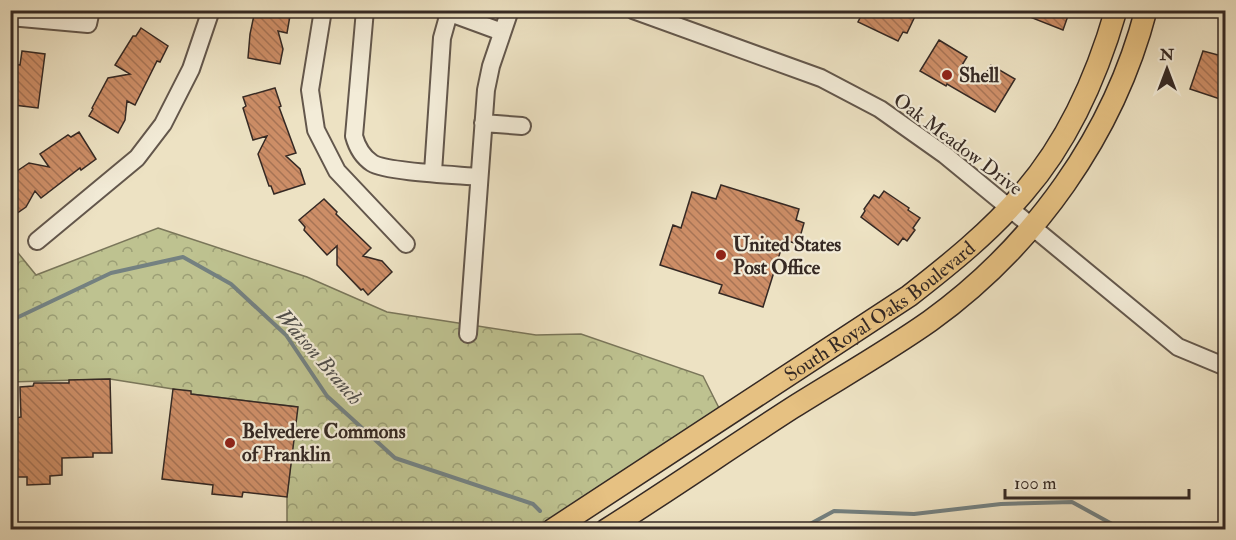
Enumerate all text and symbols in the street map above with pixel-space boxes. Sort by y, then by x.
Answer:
north arrow [1137,39,1197,99]
text: N [1159,45,1175,65]
place label: Shell [959,63,1000,88]
marker: Shell [940,68,954,82]
street label: Oak Meadow Drive [888,87,1028,201]
place label: United States Post Office [733,232,841,280]
street label: South Royal Oaks Boulevard [779,235,980,387]
marker: United States Post Office [714,248,728,262]
water label: Watson Branch [270,303,368,411]
place label: Belvedere Commons of Franklin [242,419,406,467]
marker: Belvedere Commons of Franklin [223,436,237,450]
scale bar [1005,462,1190,500]
text: 100 m [1014,472,1057,495]

